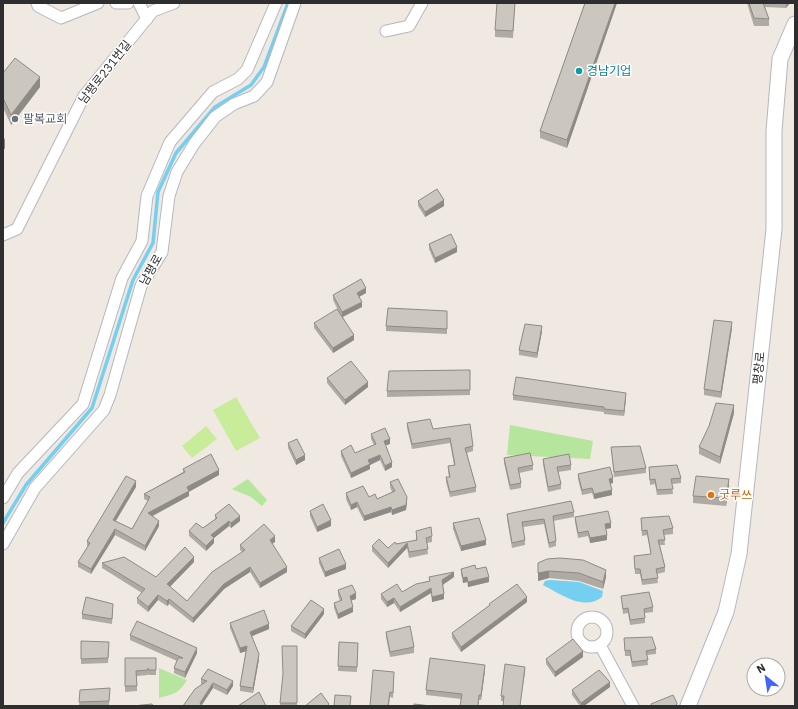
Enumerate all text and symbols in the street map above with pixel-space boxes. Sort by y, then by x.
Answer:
street label: 남평로231번길 [75,37,134,107]
place label: 경남기업 [587,63,631,78]
marker: 경남기업 [574,66,584,76]
place label: 팔복교회 [23,111,67,126]
marker: 팔복교회 [10,114,20,124]
street label: 남평로 [136,252,165,288]
street label: 평창로 [749,351,768,385]
place label: 굿루쓰 [719,487,752,502]
marker: 굿루쓰 [706,490,716,500]
north arrow [746,657,786,697]
text: N [754,660,768,676]

